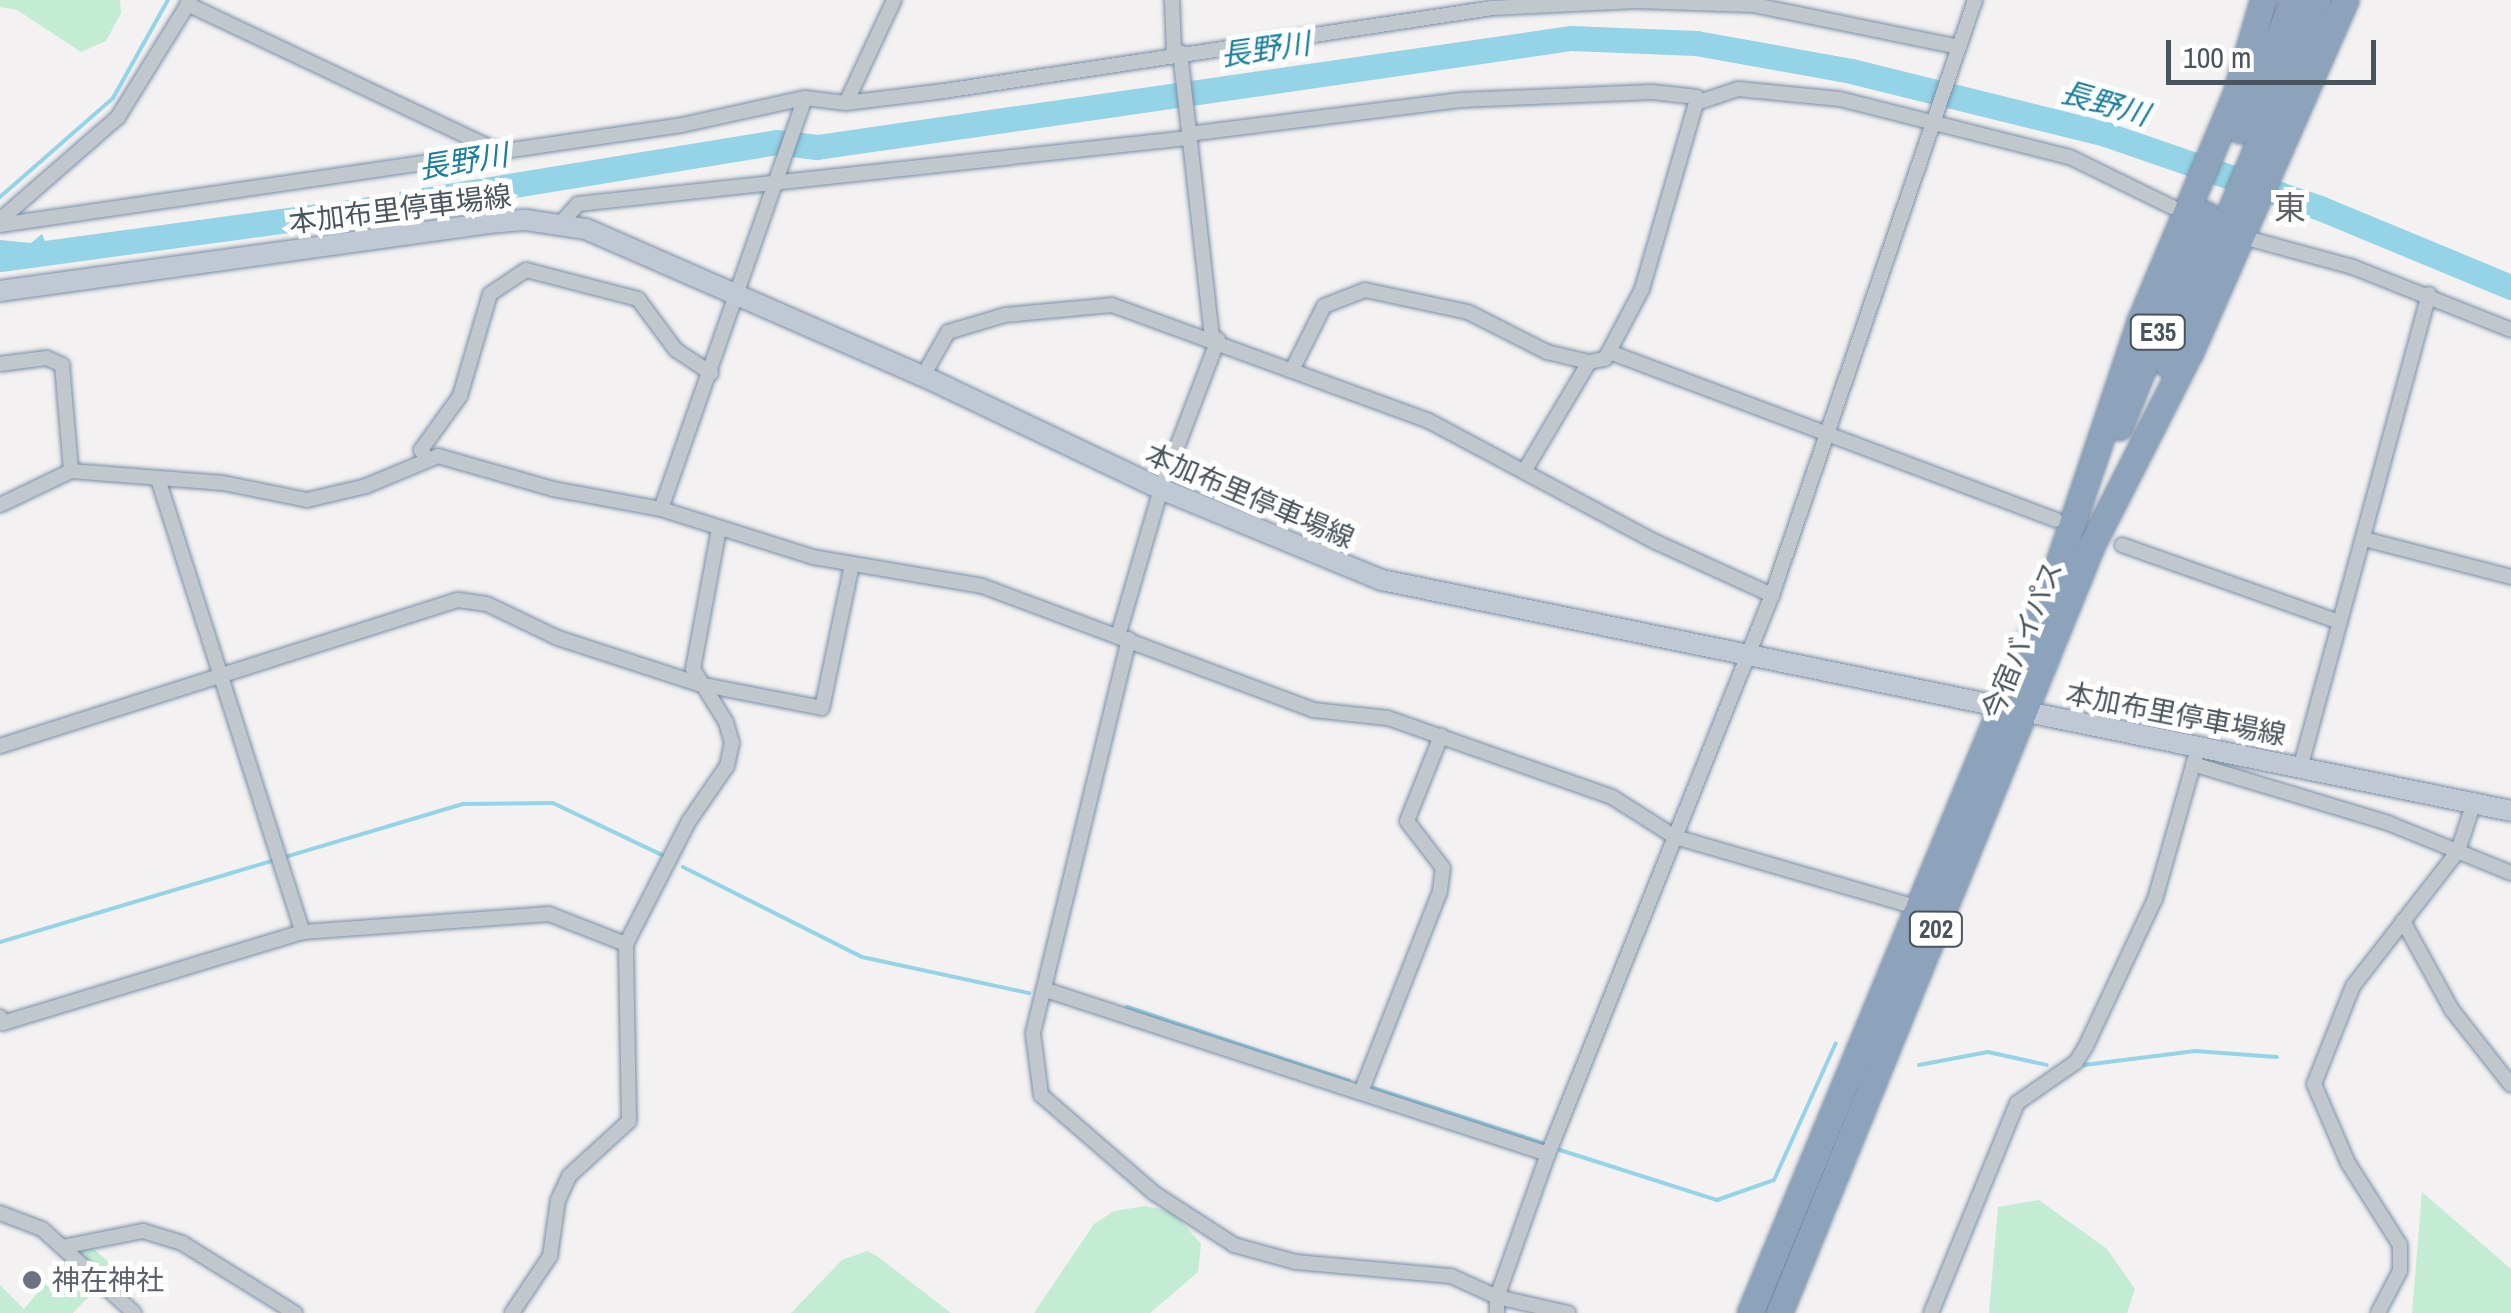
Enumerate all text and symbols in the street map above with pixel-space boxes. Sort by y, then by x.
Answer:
scale bar [2171,20,2381,82]
water label: 長野川 [1218,25,1312,73]
text: 100 m [2183,37,2251,77]
water label: 長野川 [2057,73,2153,133]
water label: 長野川 [416,136,510,186]
street label: 本加布里停車場線 [287,179,513,239]
district label: 東 [2274,189,2306,227]
road number: E35 [2128,312,2188,352]
street label: 本加布里停車場線 [1140,437,1360,555]
street label: 今宿バイパス [1975,556,2069,724]
street label: 本加布里停車場線 [2063,676,2289,752]
road number: 202 [1908,909,1964,949]
place label: 神在神社 [52,1263,164,1297]
marker: 神在神社 [21,1269,43,1291]

